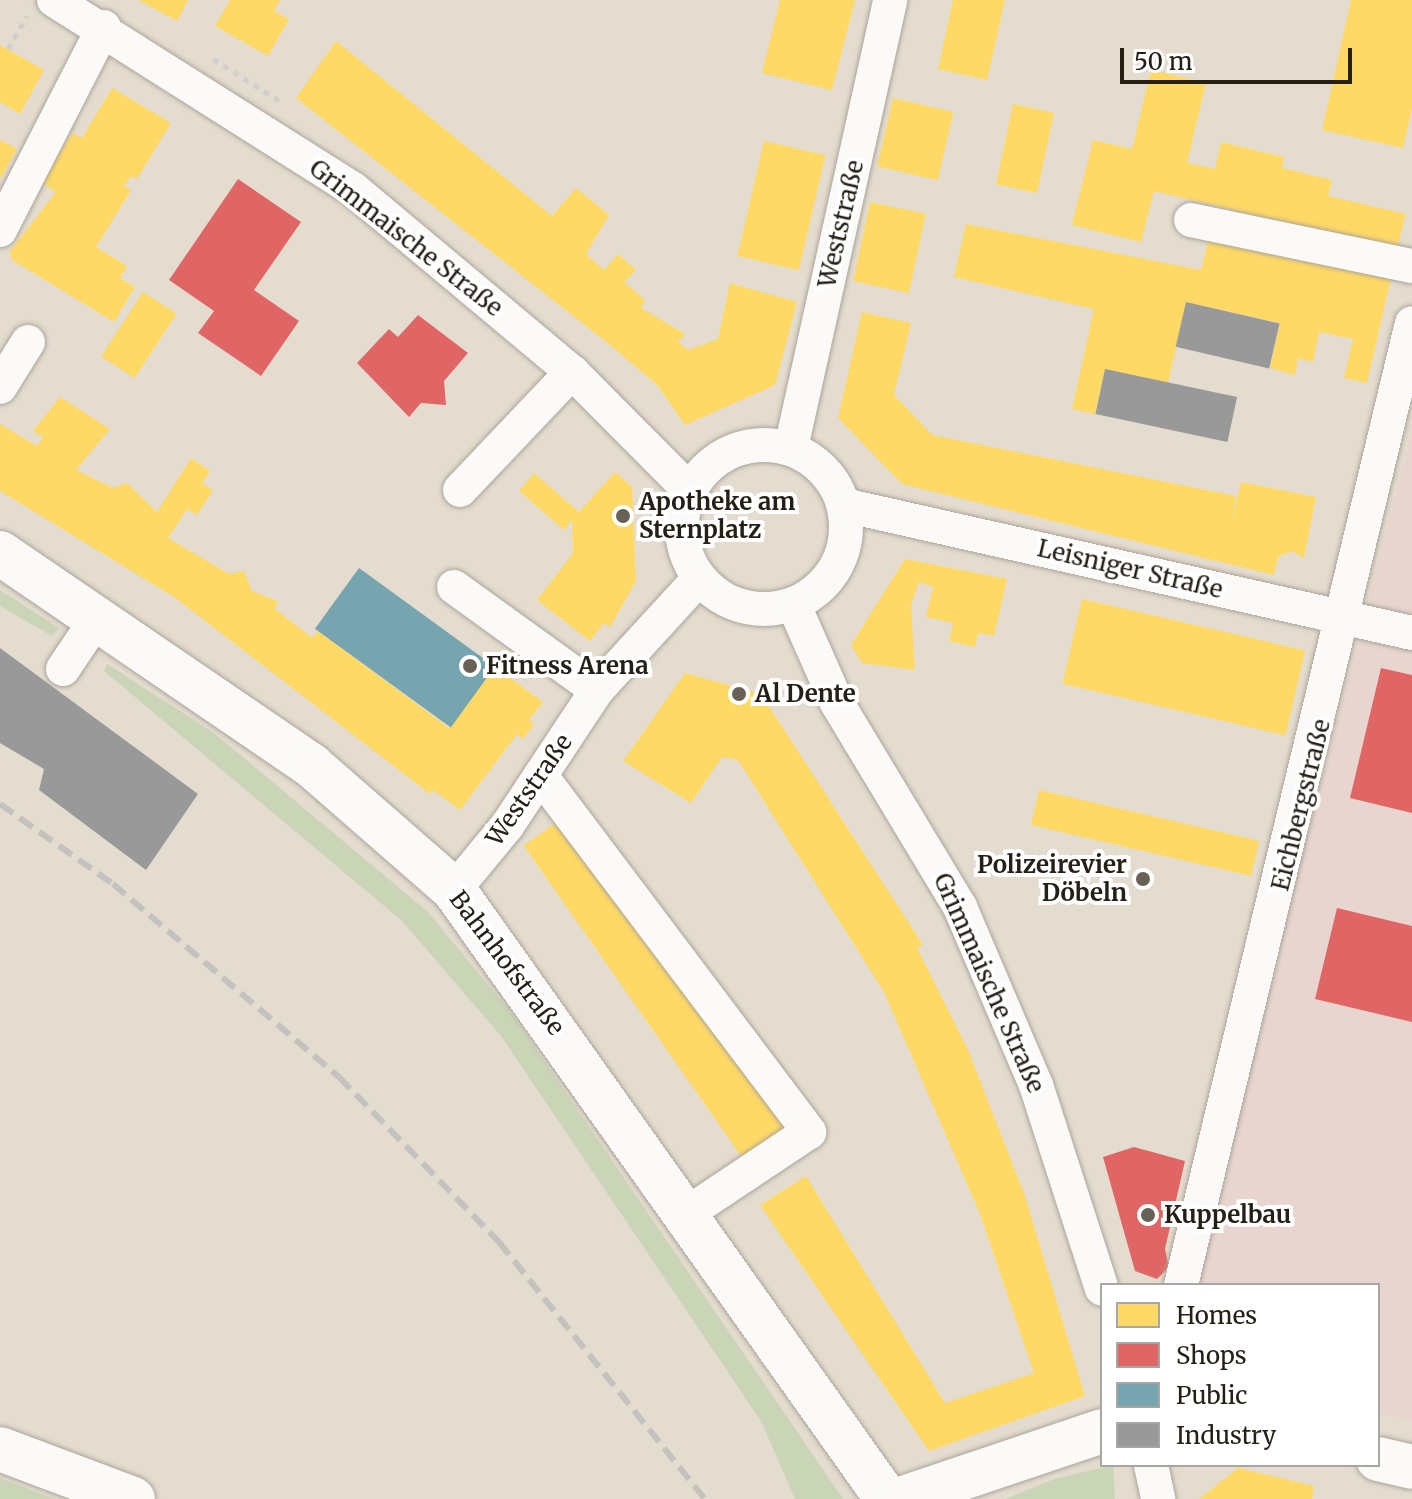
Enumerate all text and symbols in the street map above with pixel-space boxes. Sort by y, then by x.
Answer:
scale bar [1124,32,1356,82]
text: 50 m [1134,46,1193,77]
street label: Grimmaische Straße [304,154,508,322]
street label: Weststraße [812,157,870,291]
place label: Apotheke am Sternplatz [639,488,795,544]
marker: Apotheke am Sternplatz [614,507,632,525]
street label: Leisniger Straße [1035,534,1225,604]
place label: Fitness Arena [486,652,649,680]
marker: Fitness Arena [461,657,479,675]
place label: Al Dente [755,680,856,708]
marker: Al Dente [730,685,748,703]
street label: Eichbergstraße [1266,716,1336,894]
street label: Weststraße [480,728,578,852]
place label: Polizeirevier Döbeln [977,851,1127,907]
street label: Grimmaische Straße [928,869,1050,1097]
marker: Polizeirevier Döbeln [1134,870,1152,888]
street label: Bahnhofstraße [443,885,571,1041]
place label: Kuppelbau [1164,1201,1291,1229]
marker: Kuppelbau [1139,1206,1157,1224]
legend [1100,1283,1380,1467]
text: Homes [1176,1300,1257,1331]
text: Shops [1176,1340,1247,1371]
text: Public [1176,1380,1247,1411]
text: Industry [1176,1420,1276,1451]

